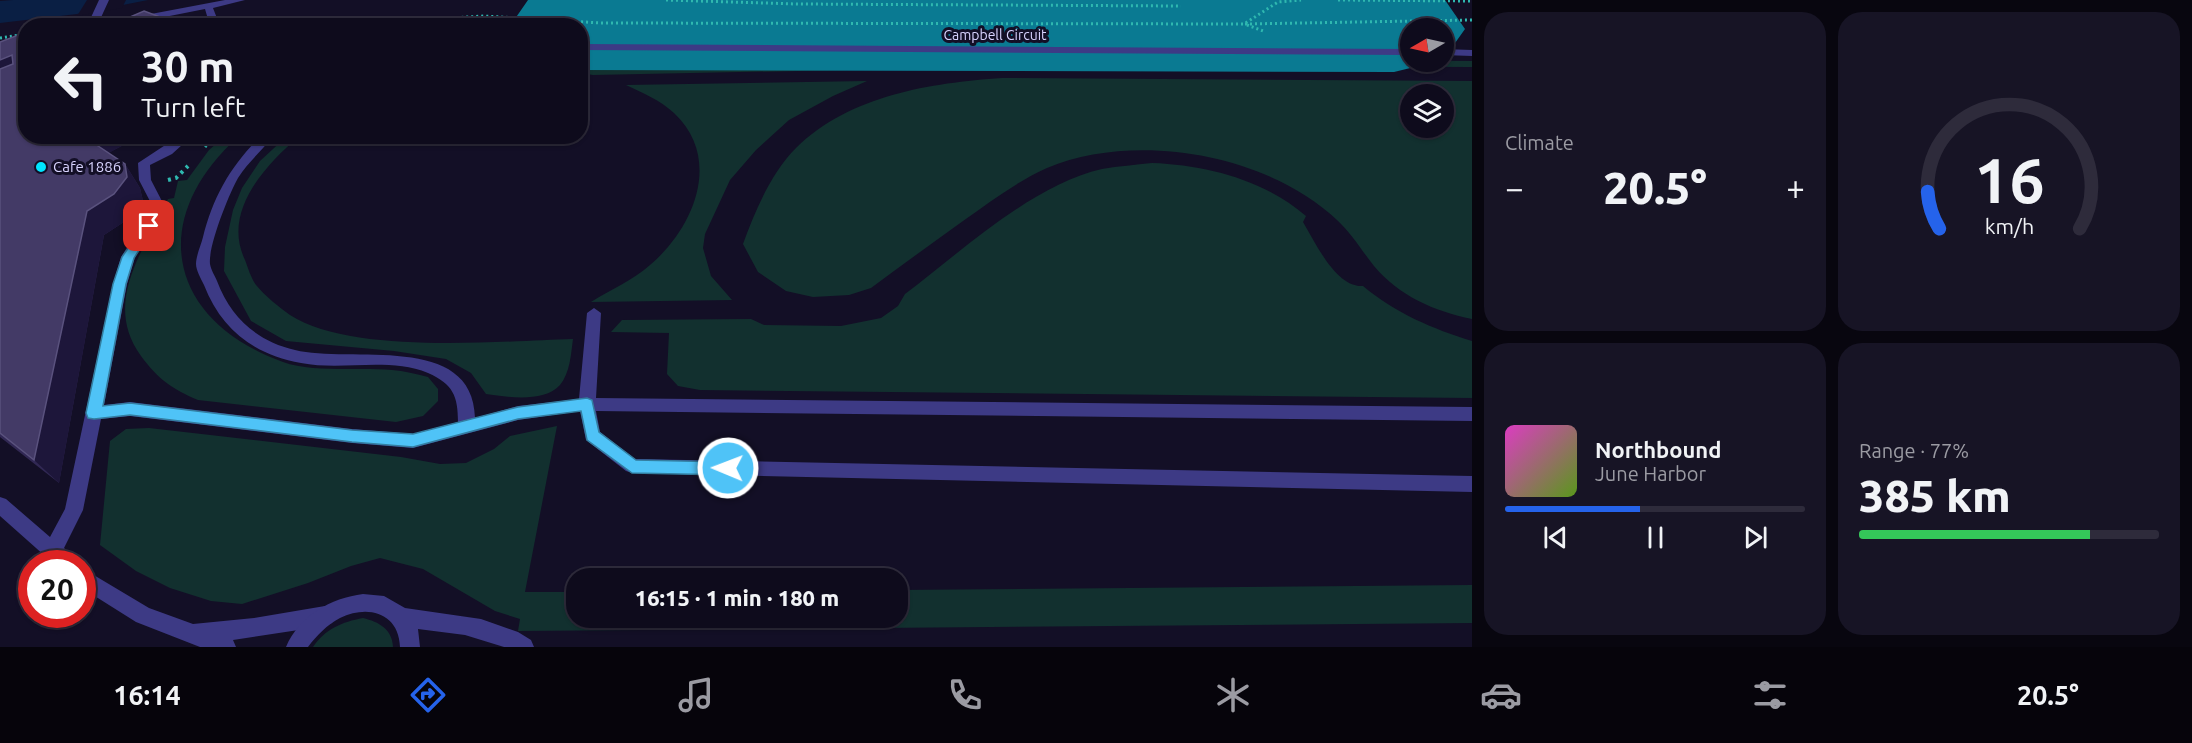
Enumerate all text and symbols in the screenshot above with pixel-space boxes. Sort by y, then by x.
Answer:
north arrow [1400,18,1454,72]
map controls [1400,18,1454,138]
street label: Campbell Circuit [943,27,1047,43]
icon: left [42,42,120,120]
text: 30 m [141,43,235,90]
button: layers [1400,84,1454,138]
text: Turn left [141,92,245,122]
text: Climate [1505,131,1574,154]
text: 16 [1974,145,2044,215]
place label: Cafe 1886 [53,158,121,175]
marker: Cafe 1886 [34,160,48,174]
text: 20.5° [1603,162,1707,213]
text: − [1505,169,1524,206]
text: + [1786,169,1805,206]
pin [123,200,174,251]
icon: arrive [132,209,165,242]
text: km/h [1984,214,2034,238]
position arrow [696,436,760,500]
text: Northbound [1595,437,1721,462]
text: Range · 77% [1859,439,1969,462]
text: June Harbor [1595,462,1706,485]
text: 385 km [1859,470,2011,521]
icon: previous [1539,521,1572,554]
icon: pause [1639,521,1672,554]
icon: next [1739,521,1772,554]
speed limit sign: 20 [18,550,96,628]
text: 16:15 · 1 min · 180 m [635,585,839,610]
icon: directions [407,674,449,716]
icon: music [675,674,717,716]
icon: phone [944,674,986,716]
icon: climate [1212,674,1254,716]
icon: car [1480,674,1522,716]
icon: filters [1749,674,1791,716]
text: 16:14 [113,680,181,710]
text: 20.5° [2017,680,2079,710]

